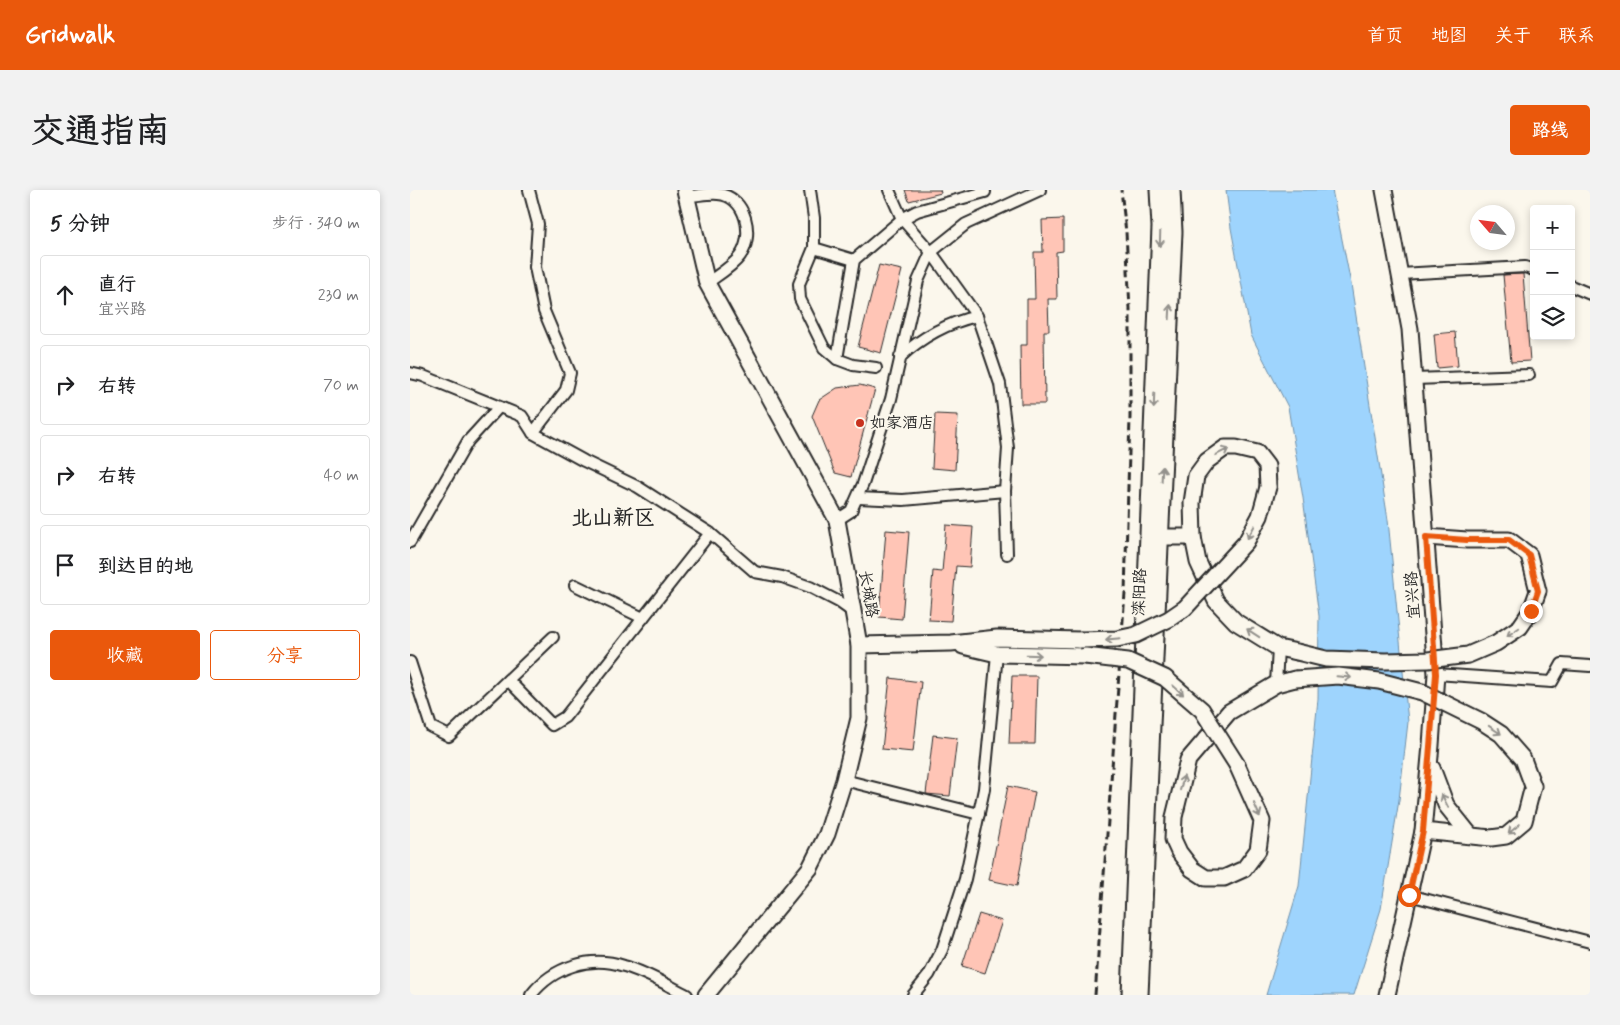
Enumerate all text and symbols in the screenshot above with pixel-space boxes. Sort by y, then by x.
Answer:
text: Gridwalk [25,20,115,51]
text: 首页 [1367,24,1403,48]
text: 地图 [1431,24,1467,48]
text: 关于 [1495,24,1531,48]
text: 联系 [1559,24,1595,48]
button: 路线 [1510,105,1590,155]
text: 交通指南 [30,109,170,155]
north arrow [1470,205,1515,250]
map controls [1530,205,1575,340]
button: + [1530,205,1575,250]
text: 5 分钟 [50,210,110,238]
text: 步行 · 340 m [272,213,360,234]
one-way arrow [1155,230,1164,246]
button: − [1530,250,1575,295]
text: 直行 [98,272,136,297]
icon: ahead [51,281,79,309]
text: 230 m [318,285,359,306]
button: layers [1530,295,1575,340]
text: 宜兴路 [98,299,146,320]
one-way arrow [1165,304,1175,320]
icon: right [51,371,79,399]
text: 右转 [98,374,136,399]
text: 70 m [323,375,359,396]
one-way arrow [1149,393,1158,409]
place label: 如家酒店 [870,413,934,434]
marker: 如家酒店 [854,417,866,429]
one-way arrow [1214,447,1229,456]
icon: right [51,461,79,489]
text: 右转 [98,464,136,489]
text: 40 m [323,465,359,486]
one-way arrow [1158,466,1167,482]
district label: 北山新区 [571,504,655,532]
one-way arrow [1246,525,1256,539]
icon: arrive [51,551,79,579]
text: 到达目的地 [98,554,193,579]
street label: 滦阳路 [1129,568,1151,616]
street label: 长城路 [853,569,883,619]
street label: 宜兴路 [1401,570,1425,620]
route end [1520,600,1543,623]
one-way arrow [1246,627,1260,637]
one-way arrow [1506,627,1520,637]
button: 收藏 [50,630,200,680]
button: 分享 [210,630,360,680]
one-way arrow [1106,634,1122,643]
one-way arrow [1026,650,1042,660]
one-way arrow [1336,672,1352,681]
one-way arrow [1172,684,1185,695]
one-way arrow [1488,725,1502,736]
one-way arrow [1178,775,1188,791]
one-way arrow [1440,793,1450,808]
one-way arrow [1252,802,1262,817]
one-way arrow [1508,823,1521,835]
route start [1398,884,1421,907]

